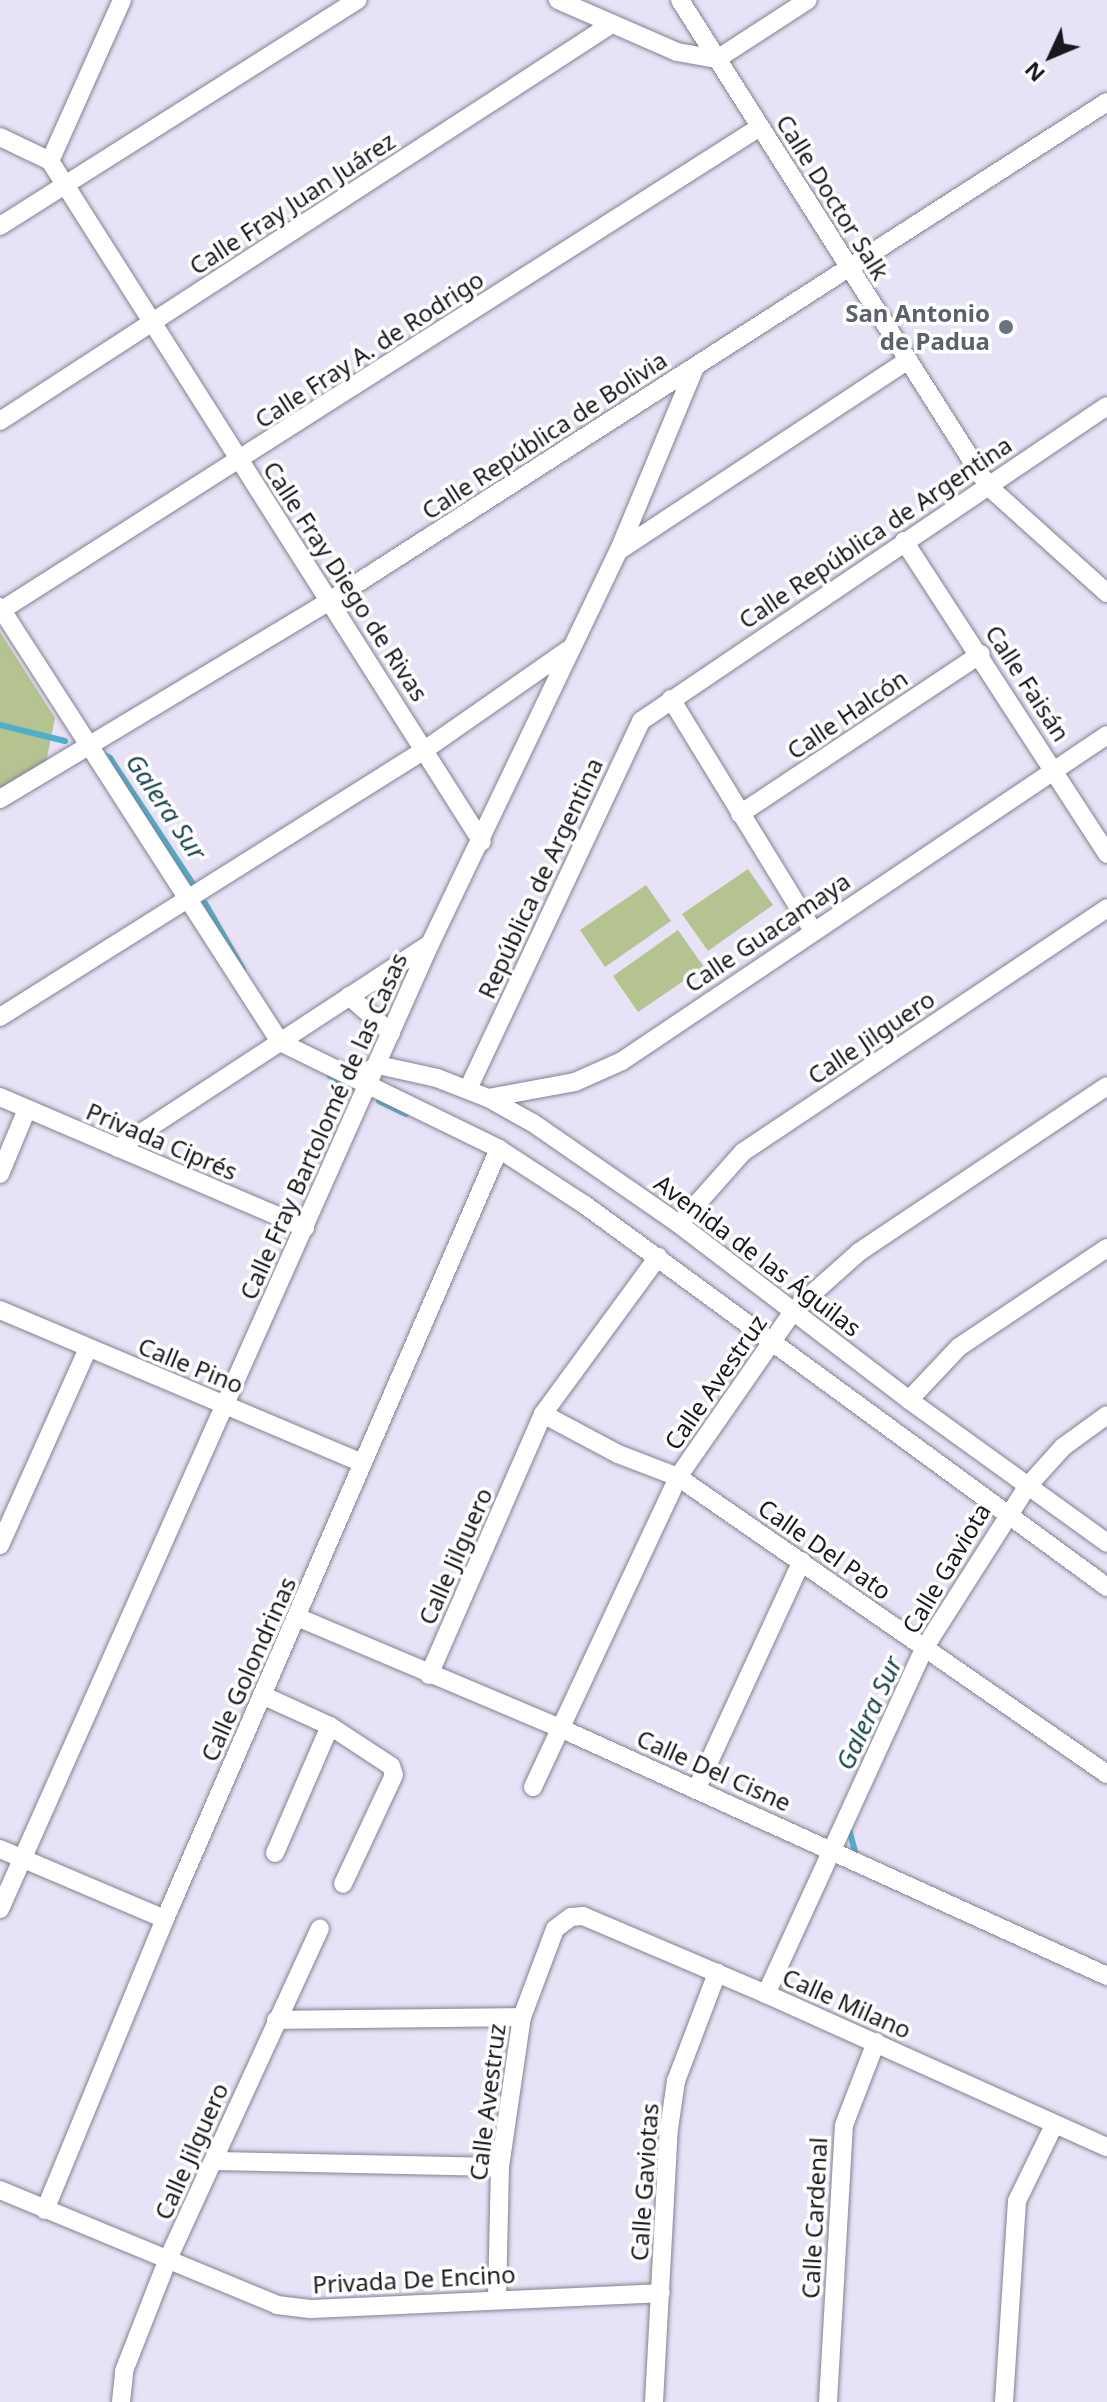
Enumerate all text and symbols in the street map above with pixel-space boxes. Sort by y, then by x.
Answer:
north arrow [1011,16,1091,96]
text: N [1017,56,1051,90]
street label: Calle Doctor Salk [771,109,895,285]
street label: Calle Fray Juan Juárez [184,126,400,280]
street label: Calle Fray A. de Rodrigo [249,264,489,434]
place label: San Antonio de Padua [845,299,990,355]
marker: San Antonio de Padua [997,318,1015,336]
street label: Calle República de Bolivia [416,345,672,525]
street label: Calle República de Argentina [733,430,1017,634]
street label: Calle Fray Diego de Rivas [258,456,434,706]
street label: Calle Faisán [980,620,1076,746]
street label: Calle Halcón [781,663,913,765]
water label: Galera Sur [119,748,213,866]
street label: República de Argentina [472,753,608,1003]
street label: Calle Guacamaya [679,866,855,998]
street label: Calle Fray Bartolomé de las Casas [233,948,413,1304]
street label: Calle Jilguero [802,984,940,1090]
street label: Privada Ciprés [82,1096,242,1186]
street label: Avenida de las Águilas [649,1168,867,1342]
street label: Calle Avestruz [658,1309,772,1455]
street label: Calle Pino [134,1331,248,1399]
street label: Calle Jilguero [412,1483,498,1629]
street label: Calle Del Pato [753,1493,897,1605]
street label: Calle Gaviota [896,1498,996,1638]
street label: Calle Golondrinas [194,1572,302,1766]
water label: Galera Sur [829,1651,909,1775]
street label: Calle Del Cisne [633,1723,795,1817]
street label: Calle Milano [778,1962,916,2044]
street label: Calle Avestruz [463,2022,511,2182]
street label: Calle Jilguero [148,2078,234,2224]
street label: Calle Gaviotas [624,2102,664,2262]
street label: Calle Cardenal [795,2137,833,2299]
street label: Privada De Encino [312,2259,516,2299]

